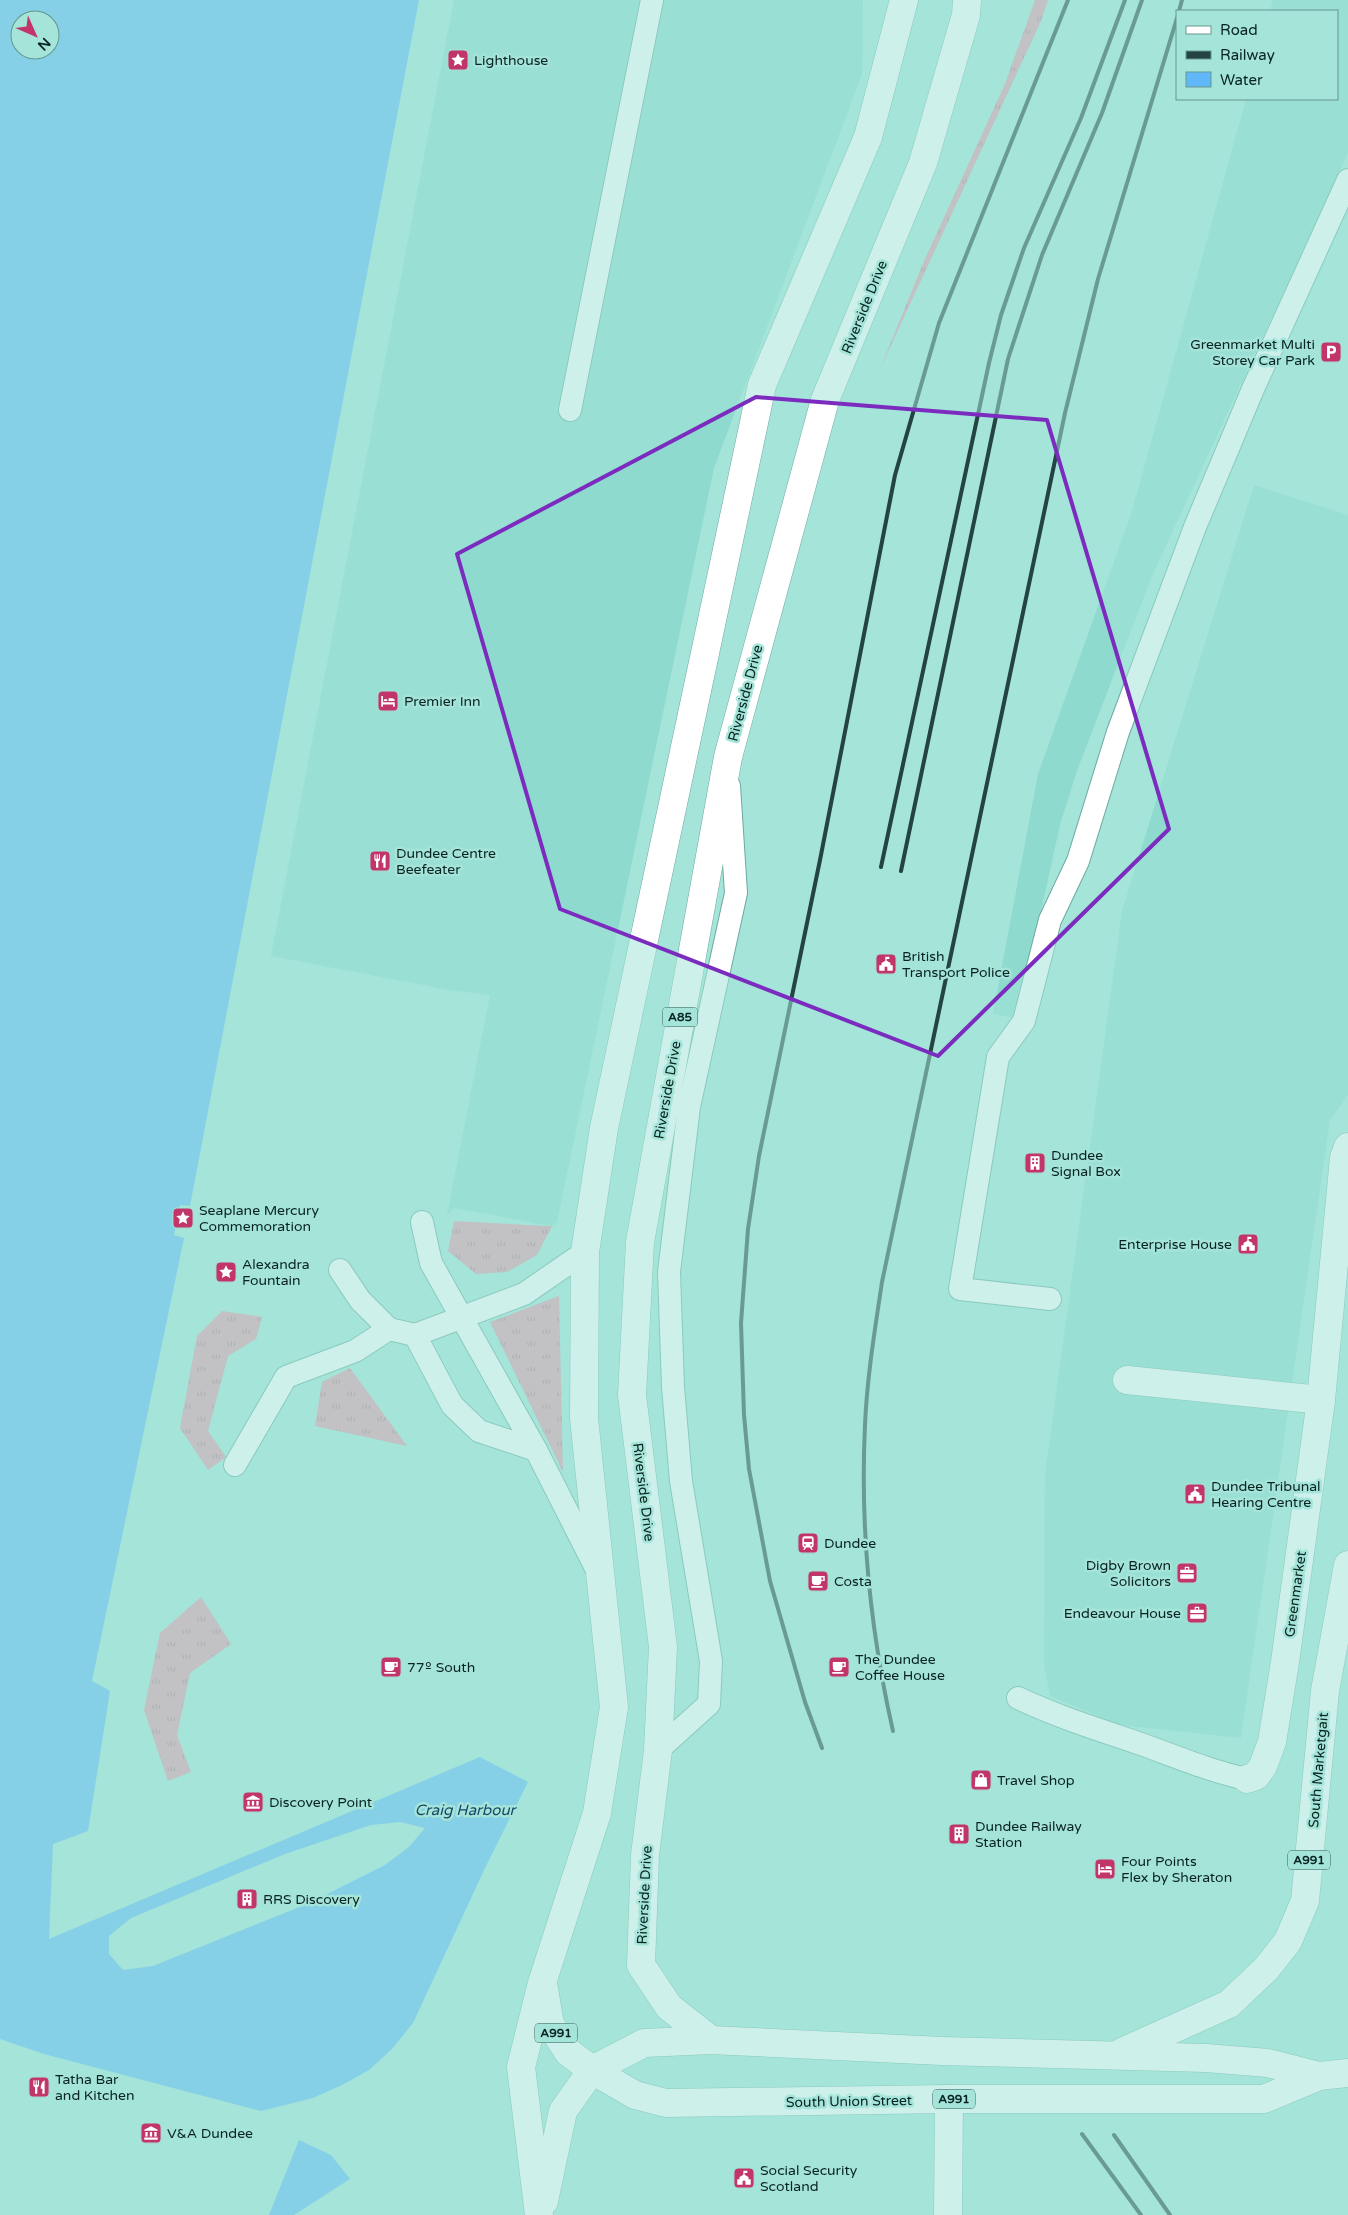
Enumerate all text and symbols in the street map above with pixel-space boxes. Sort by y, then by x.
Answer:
north arrow [10,10,60,60]
legend [1176,10,1338,100]
text: Road [1220,21,1258,39]
text: N [34,34,54,54]
text: Railway [1220,46,1275,64]
place icon: Lighthouse [446,48,470,72]
place label: Lighthouse [474,52,548,69]
text: Water [1220,71,1263,89]
street label: Riverside Drive [838,258,891,356]
place label: Greenmarket Multi Storey Car Park [1190,336,1315,369]
parking icon: Greenmarket Multi Storey Car Park [1319,340,1343,364]
street label: Riverside Drive [724,643,767,743]
hotel icon: Premier Inn [376,689,400,713]
place label: Premier Inn [404,693,481,710]
place label: Dundee Centre Beefeater [396,845,496,878]
restaurant icon: Dundee Centre Beefeater [368,849,392,873]
place label: British Transport Police [902,948,1010,981]
public building icon: British Transport Police [874,952,898,976]
road number: A85 [662,1008,698,1026]
street label: Riverside Drive [651,1040,684,1140]
place label: Dundee Signal Box [1051,1147,1121,1180]
building icon: Dundee Signal Box [1023,1151,1047,1175]
place label: Seaplane Mercury Commemoration [199,1202,319,1235]
place icon: Seaplane Mercury Commemoration [171,1206,195,1230]
public building icon: Enterprise House [1236,1232,1260,1256]
place label: Enterprise House [1118,1236,1232,1253]
place label: Alexandra Fountain [242,1256,310,1289]
place icon: Alexandra Fountain [214,1260,238,1284]
street label: Riverside Drive [629,1442,658,1542]
place label: Dundee Tribunal Hearing Centre [1211,1478,1321,1511]
public building icon: Dundee Tribunal Hearing Centre [1183,1482,1207,1506]
station icon: Dundee [796,1531,820,1555]
place label: Dundee [824,1535,876,1552]
street label: Greenmarket [1281,1549,1310,1638]
place label: Digby Brown Solicitors [1086,1557,1171,1590]
office icon: Digby Brown Solicitors [1175,1561,1199,1585]
cafe icon: Costa [806,1569,830,1593]
place label: Costa [834,1573,872,1590]
office icon: Endeavour House [1185,1601,1209,1625]
place label: Endeavour House [1064,1605,1181,1622]
place label: The Dundee Coffee House [855,1651,945,1684]
cafe icon: 77º South [379,1655,403,1679]
cafe icon: The Dundee Coffee House [827,1655,851,1679]
place label: 77º South [407,1659,475,1676]
street label: South Marketgait [1305,1711,1332,1829]
shop icon: Travel Shop [969,1768,993,1792]
place label: Travel Shop [997,1772,1075,1789]
museum icon: Discovery Point [241,1790,265,1814]
place label: Discovery Point [269,1794,373,1811]
water label: Craig Harbour [415,1801,518,1819]
place label: Dundee Railway Station [975,1818,1082,1851]
building icon: Dundee Railway Station [947,1822,971,1846]
street label: Riverside Drive [633,1845,656,1945]
road number: A991 [1288,1850,1330,1870]
place label: Four Points Flex by Sheraton [1121,1853,1232,1886]
hotel icon: Four Points Flex by Sheraton [1093,1857,1117,1881]
building icon: RRS Discovery [235,1887,259,1911]
place label: RRS Discovery [263,1891,360,1908]
road number: A991 [535,2024,577,2042]
place label: Tatha Bar and Kitchen [55,2071,134,2104]
restaurant icon: Tatha Bar and Kitchen [27,2075,51,2099]
road number: A991 [933,2090,975,2108]
street label: South Union Street [786,2092,913,2111]
museum icon: V&A Dundee [139,2121,163,2145]
place label: V&A Dundee [167,2125,253,2142]
place label: Social Security Scotland [760,2162,858,2195]
public building icon: Social Security Scotland [732,2166,756,2190]

